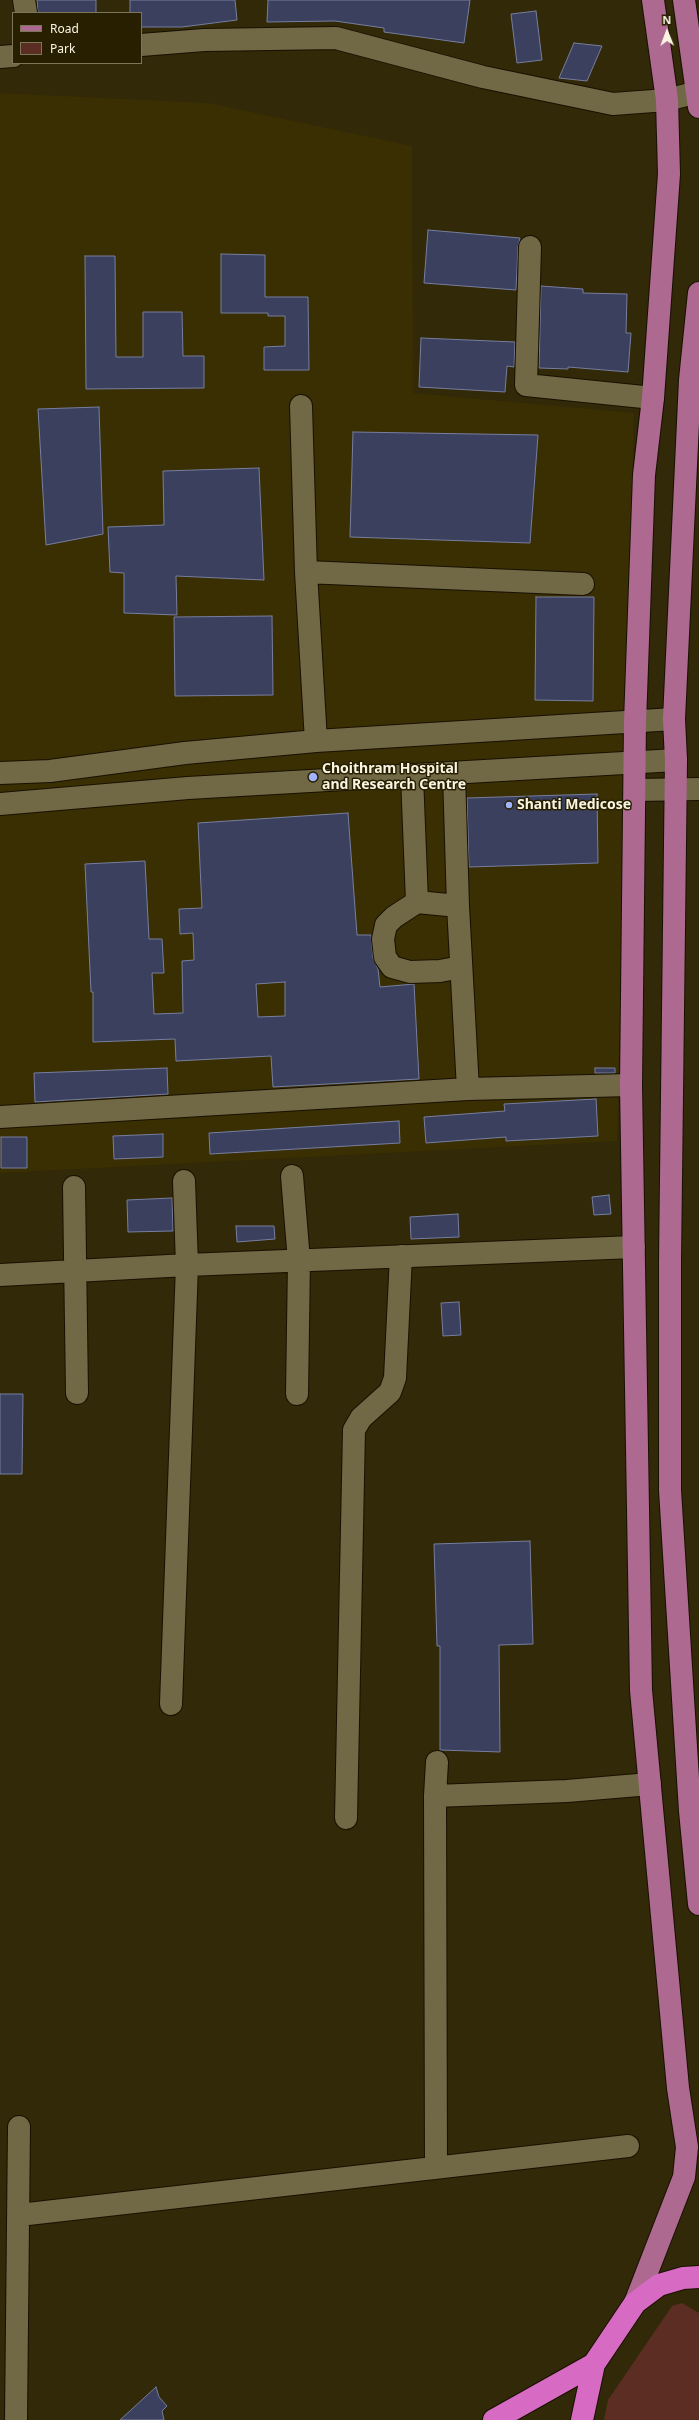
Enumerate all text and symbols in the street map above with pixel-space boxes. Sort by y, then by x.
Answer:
legend [12,12,142,64]
north arrow [647,12,687,52]
text: N [662,12,671,27]
text: Road [50,20,79,37]
text: Park [50,40,75,57]
place label: Choithram Hospital and Research Centre [322,761,466,794]
marker: Choithram Hospital and Research Centre [307,771,319,783]
place label: Shanti Medicose [517,797,631,813]
marker: Shanti Medicose [504,800,514,810]

